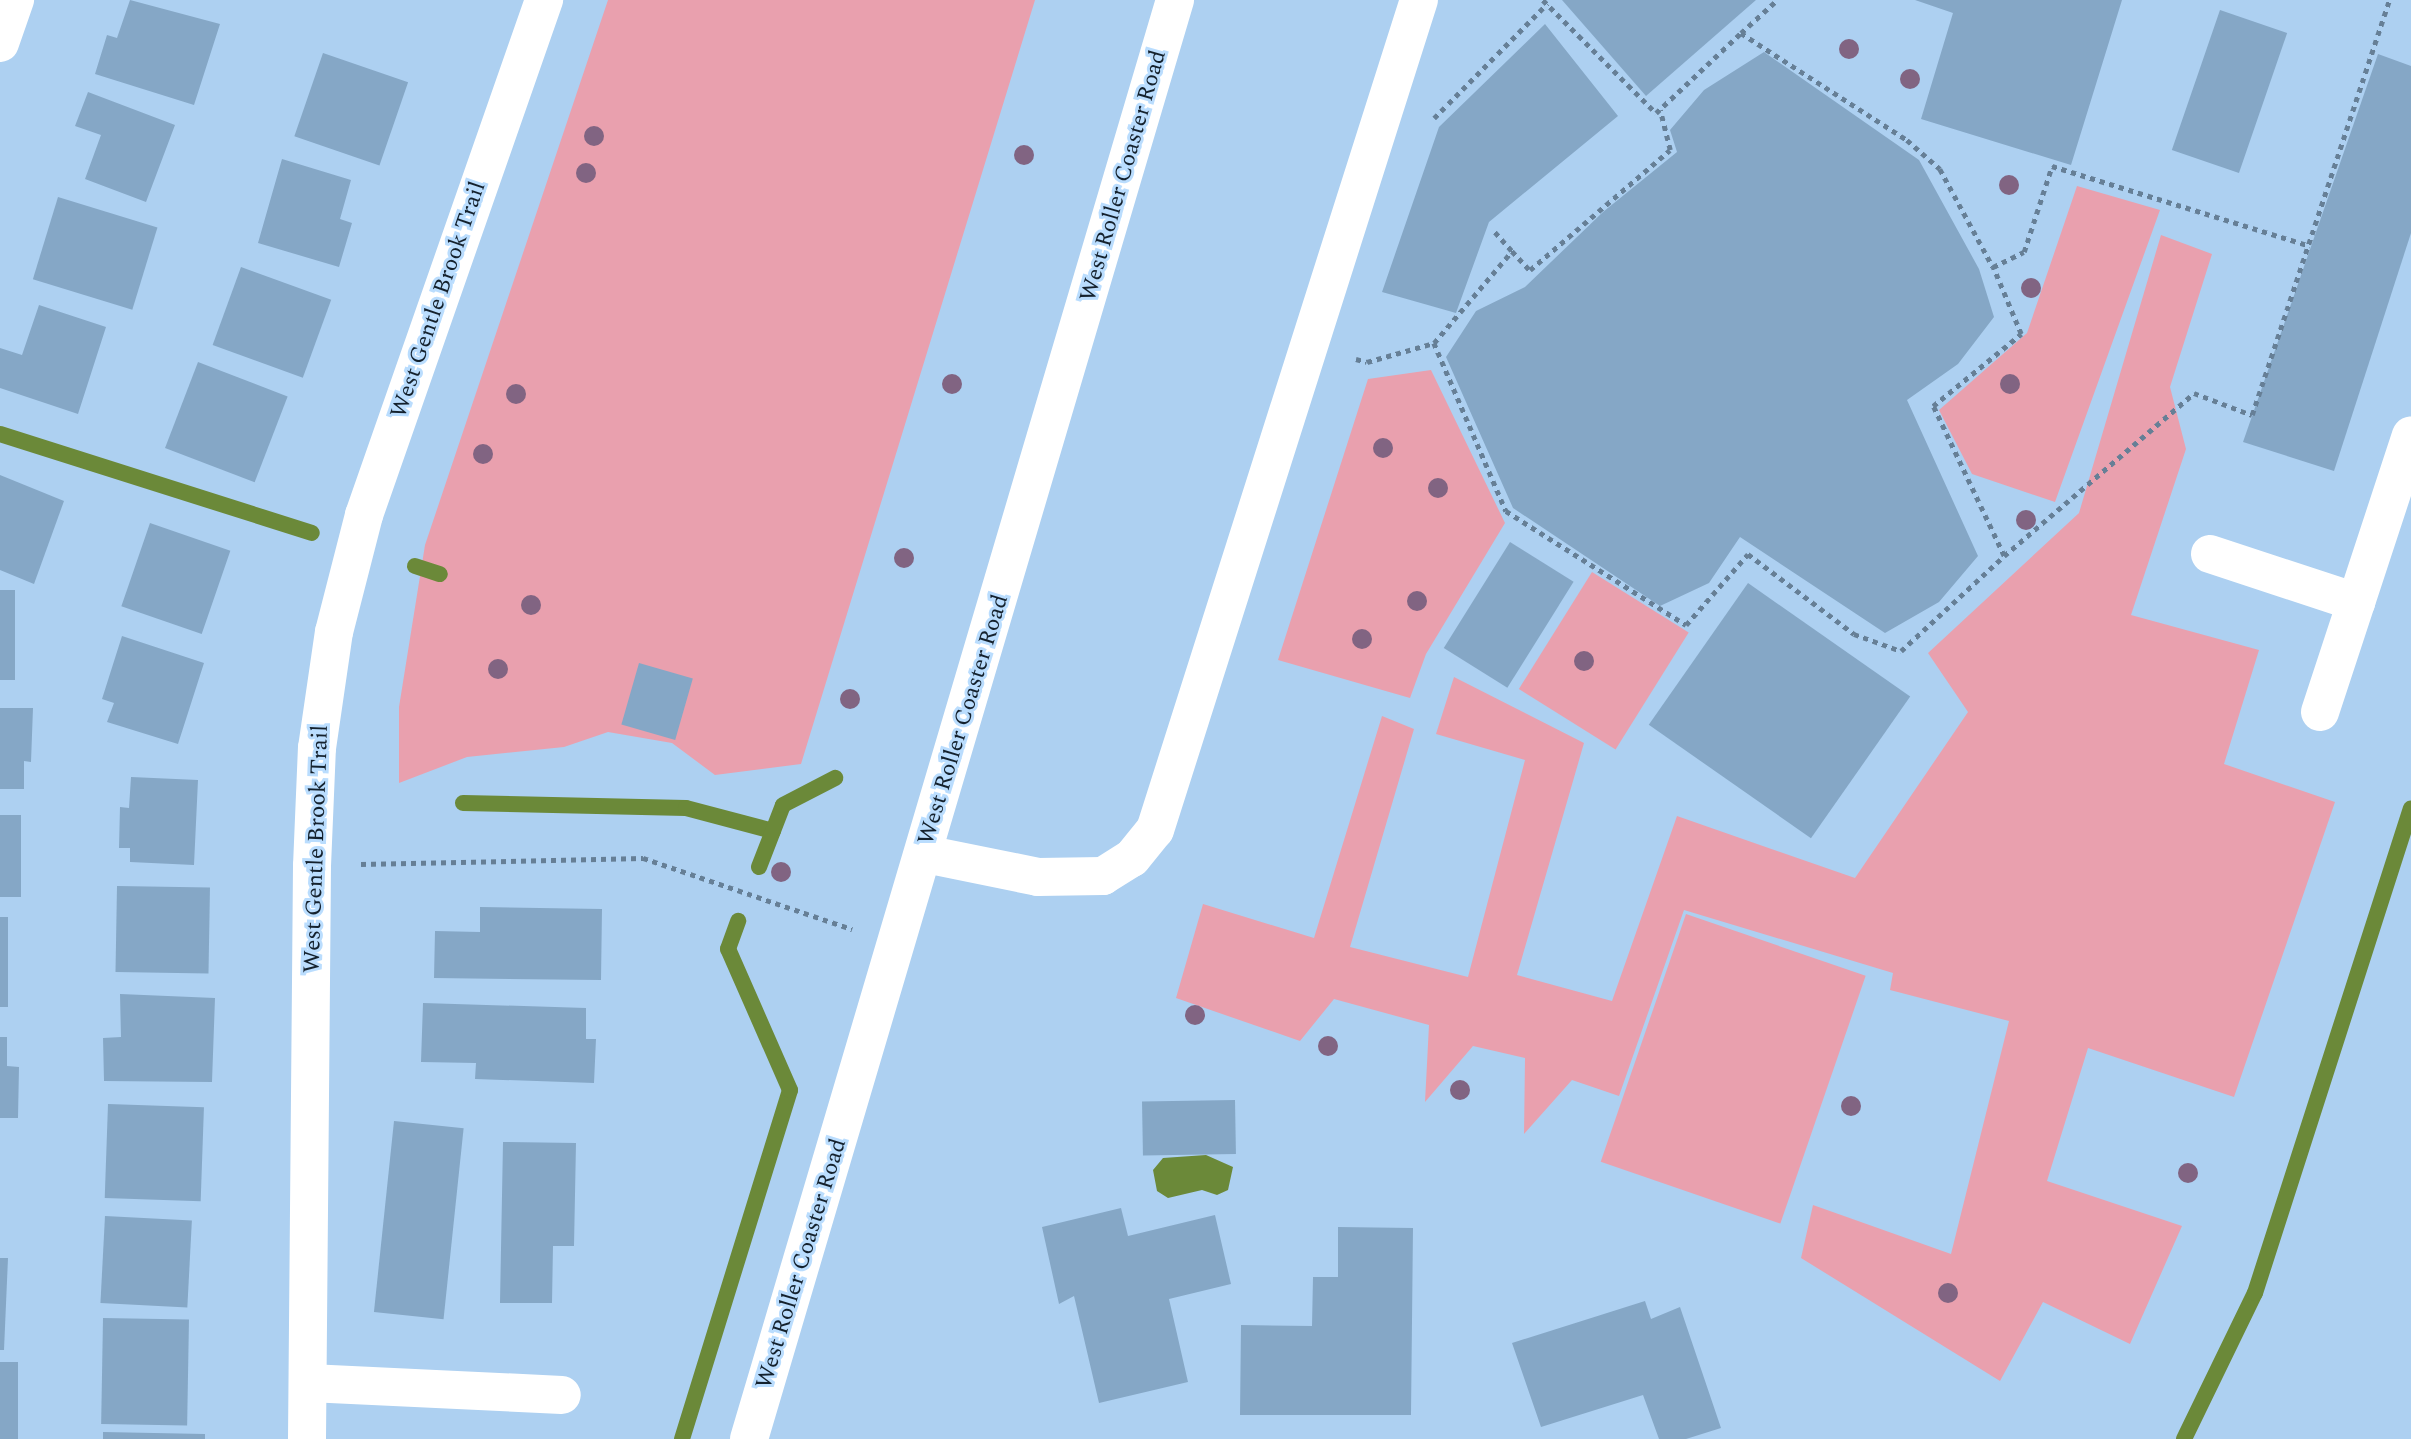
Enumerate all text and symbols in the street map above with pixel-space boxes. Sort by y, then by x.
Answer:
street label: West Roller Coaster Road [1075,47,1173,305]
street label: West Gentle Brook Trail [386,178,492,422]
street label: West Roller Coaster Road [913,592,1015,848]
street label: West Gentle Brook Trail [299,725,335,973]
street label: West Roller Coaster Road [751,1136,853,1392]

